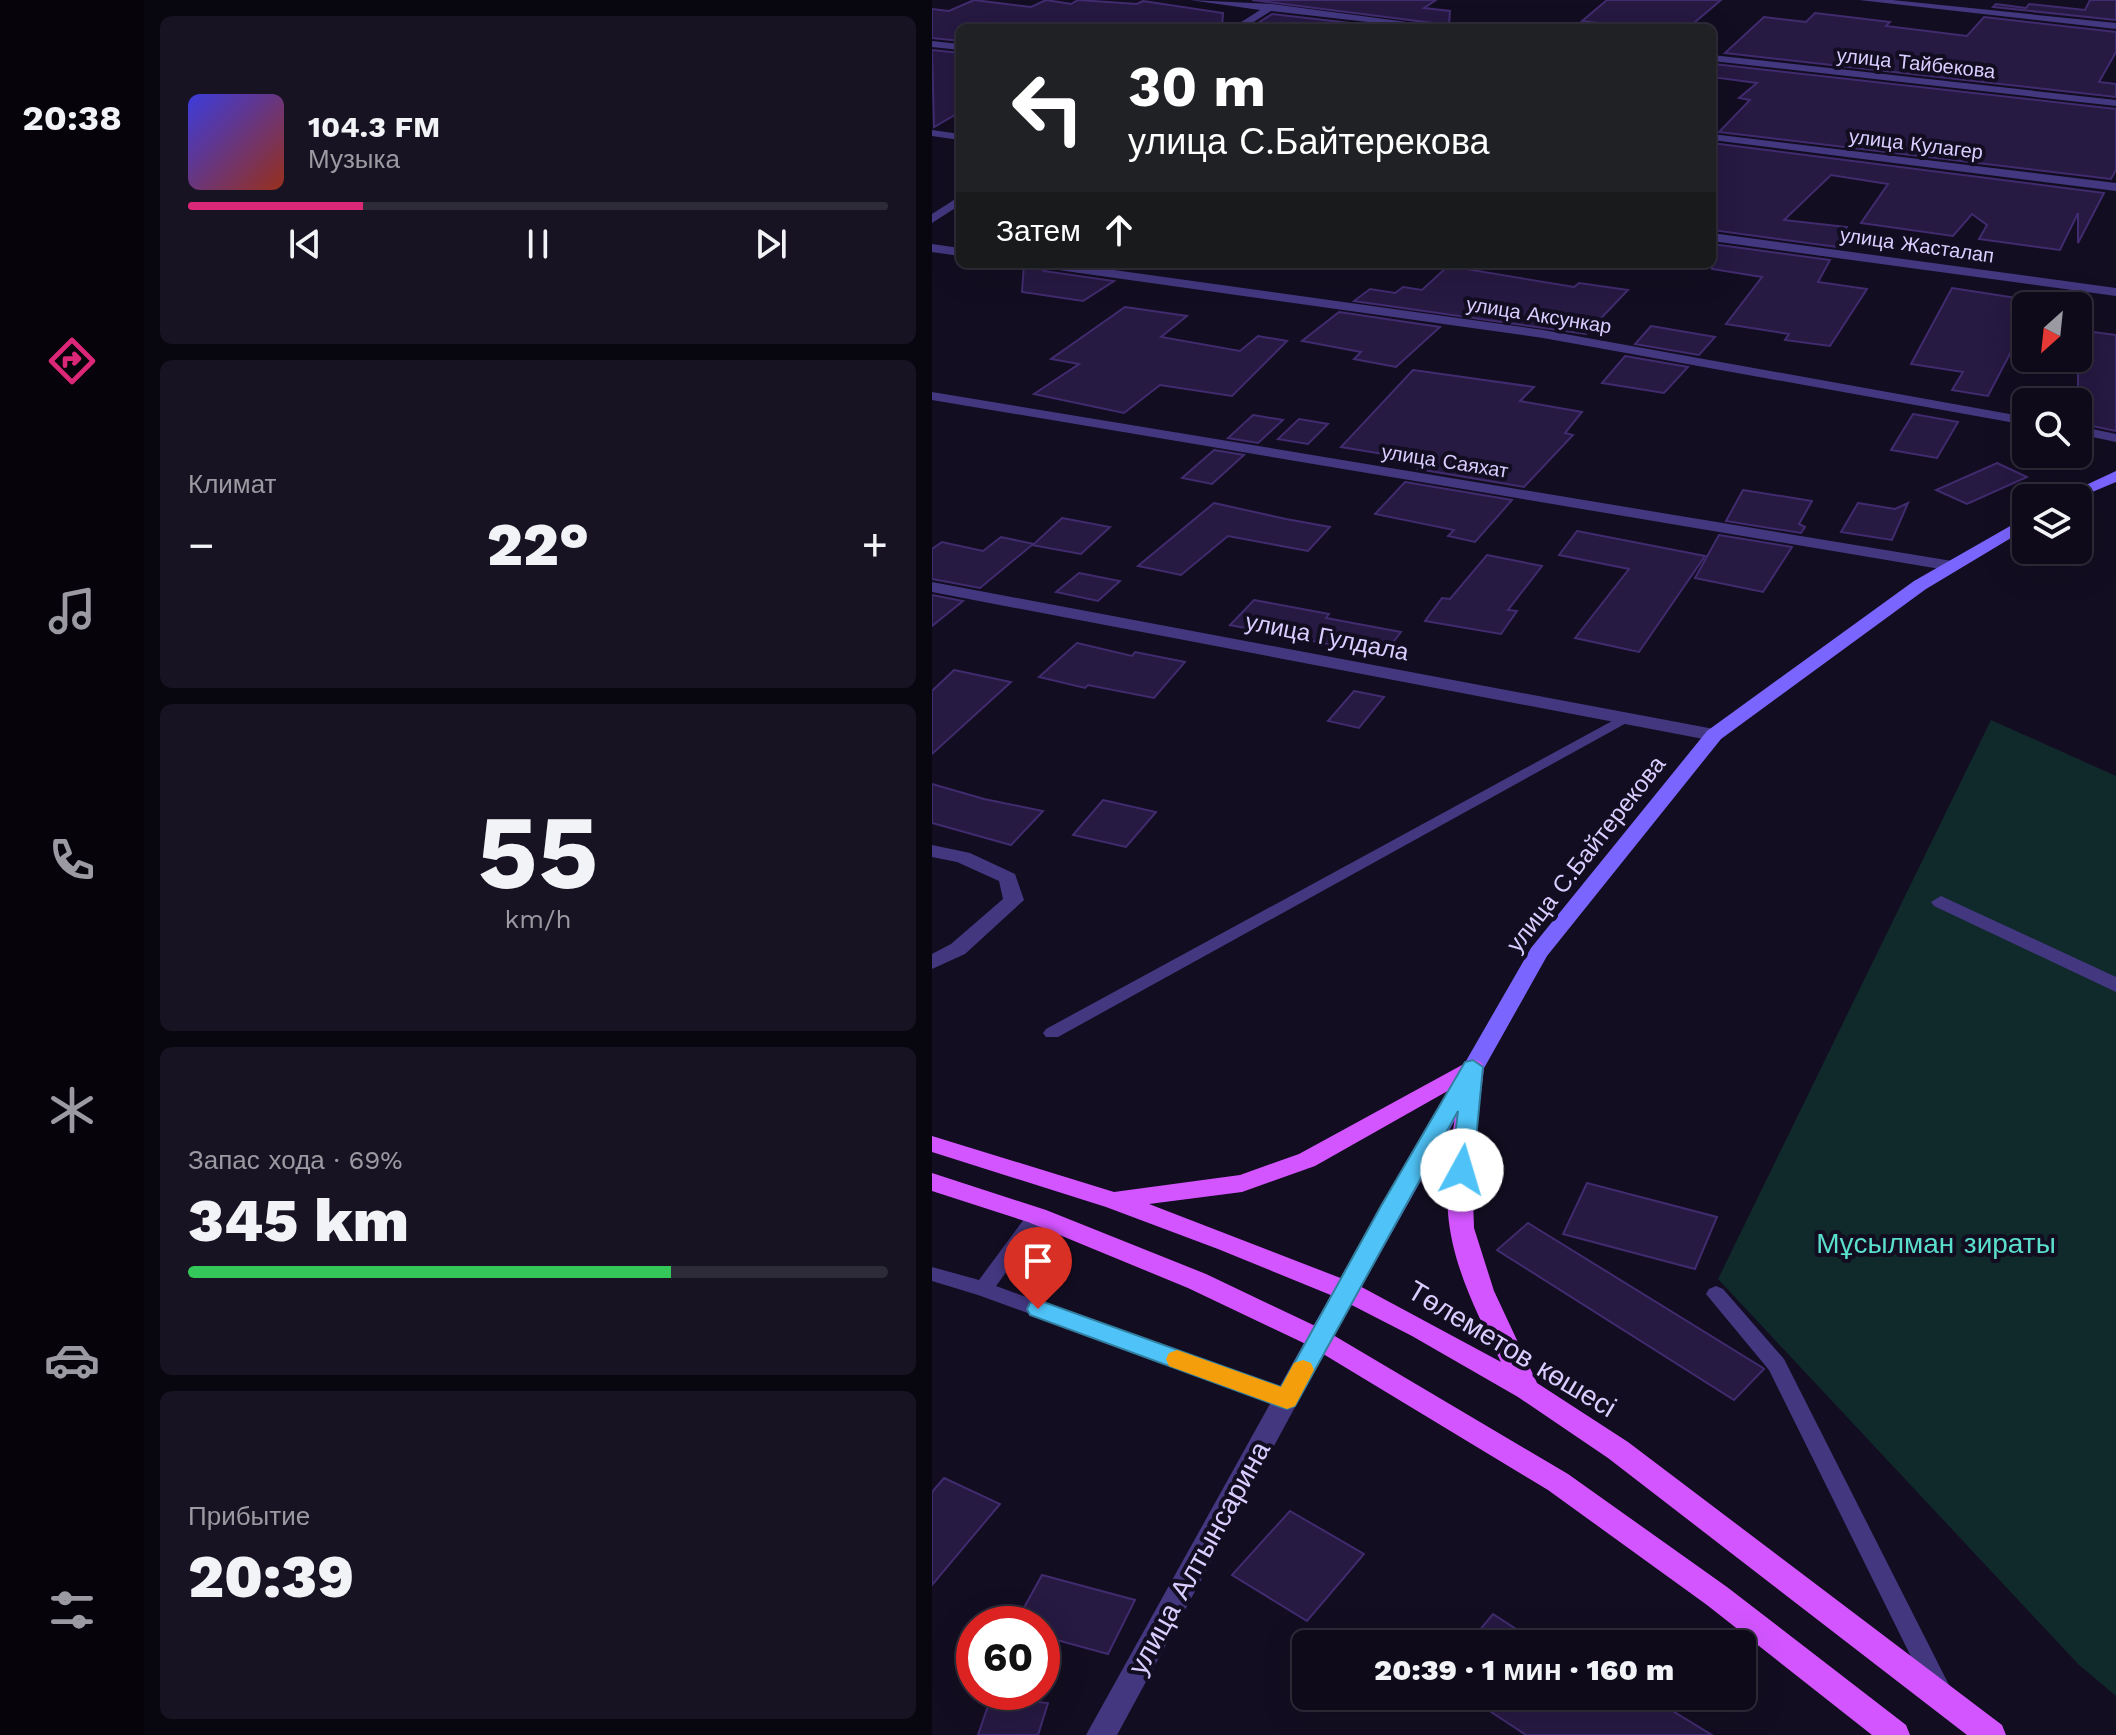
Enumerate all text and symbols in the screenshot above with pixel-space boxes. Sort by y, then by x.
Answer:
street label: улица Тайбекова [1835,43,1997,83]
text: 30 m [1128,54,1266,120]
icon: left [996,56,1100,160]
text: 20:38 [22,97,122,139]
text: 104.3 FM [308,109,440,144]
text: улица С.Байтерекова [1128,121,1490,163]
street label: улица Кулагер [1848,124,1984,164]
text: Музыка [308,144,400,174]
icon: ahead [1097,208,1141,252]
text: Затем [996,213,1081,248]
icon: previous [283,222,327,266]
icon: pause [516,222,560,266]
icon: next [749,222,793,266]
street label: улица Жасталап [1838,222,1996,268]
street label: улица Аксункар [1465,292,1613,338]
north arrow [2012,292,2092,372]
map controls [2012,292,2092,564]
icon: directions [44,333,100,389]
button: search [2012,388,2092,468]
street label: улица Саяхат [1380,439,1510,483]
text: Климат [188,469,277,499]
button: layers [2012,484,2092,564]
text: 22° [487,509,589,580]
text: − [188,519,215,571]
text: + [861,519,888,571]
icon: music [44,583,100,639]
street label: улица Гулдала [1243,607,1412,667]
street label: улица С.Байтерекова [1501,750,1672,958]
text: 55 [477,791,599,913]
icon: phone [44,832,100,888]
text: km/h [505,904,571,934]
icon: climate [44,1082,100,1138]
position arrow [1420,1128,1504,1212]
text: Запас хода · 69% [188,1145,403,1175]
text: 345 km [188,1185,409,1256]
pin [1004,1227,1072,1309]
park label: Мұсылман зираты [1816,1227,2056,1260]
icon: arrive [1016,1239,1060,1283]
street label: Төлеметов көшесі [1402,1274,1622,1424]
icon: car [44,1332,100,1388]
street label: улица Алтынсарина [1121,1435,1277,1680]
text: Прибытие [188,1501,310,1531]
text: 20:39 [188,1541,354,1612]
icon: filters [44,1582,100,1638]
speed limit sign: 60 [956,1606,1060,1710]
text: 20:39 · 1 мин · 160 m [1374,1652,1674,1687]

